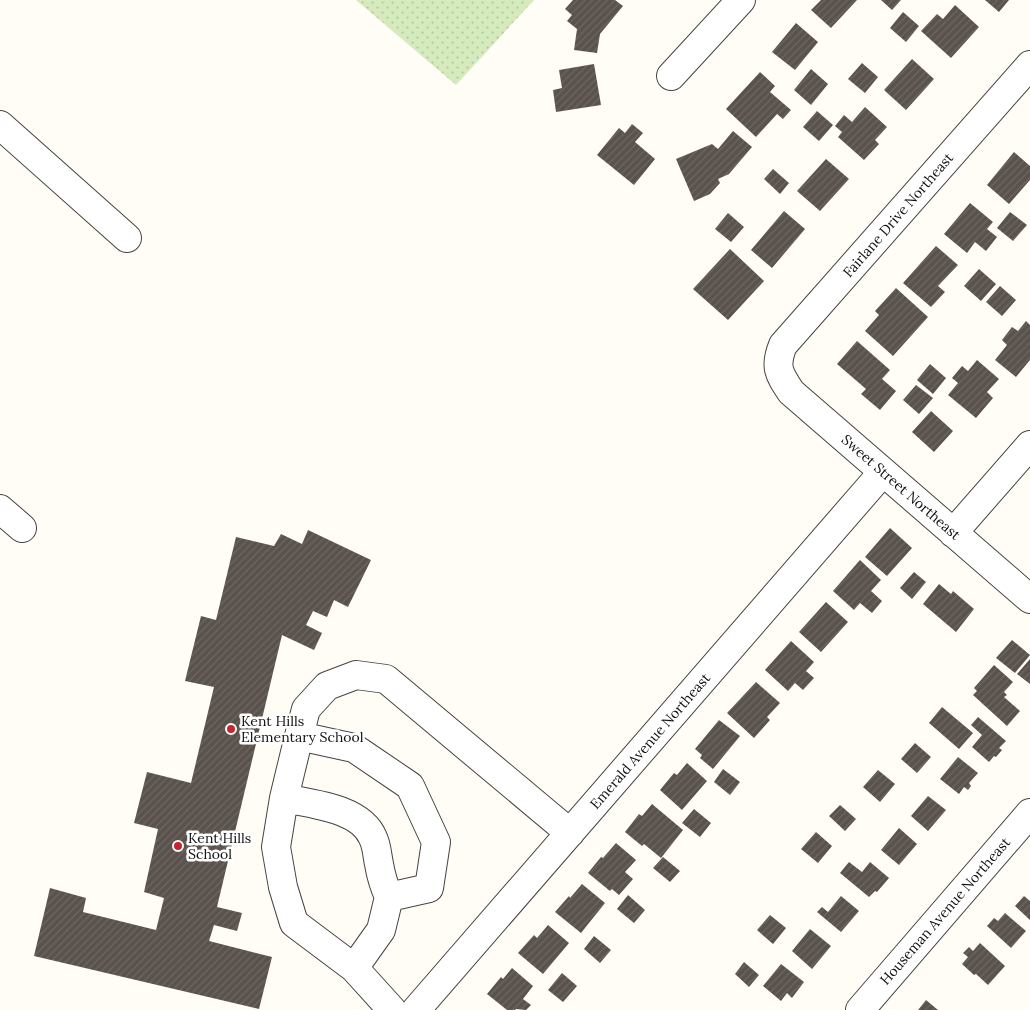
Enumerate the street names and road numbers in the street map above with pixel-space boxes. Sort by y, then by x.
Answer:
street label: Fairlane Drive Northeast [839,149,957,281]
street label: Sweet Street Northeast [838,430,965,544]
street label: Emerald Avenue Northeast [586,669,714,813]
street label: Houseman Avenue Northeast [876,833,1014,988]

